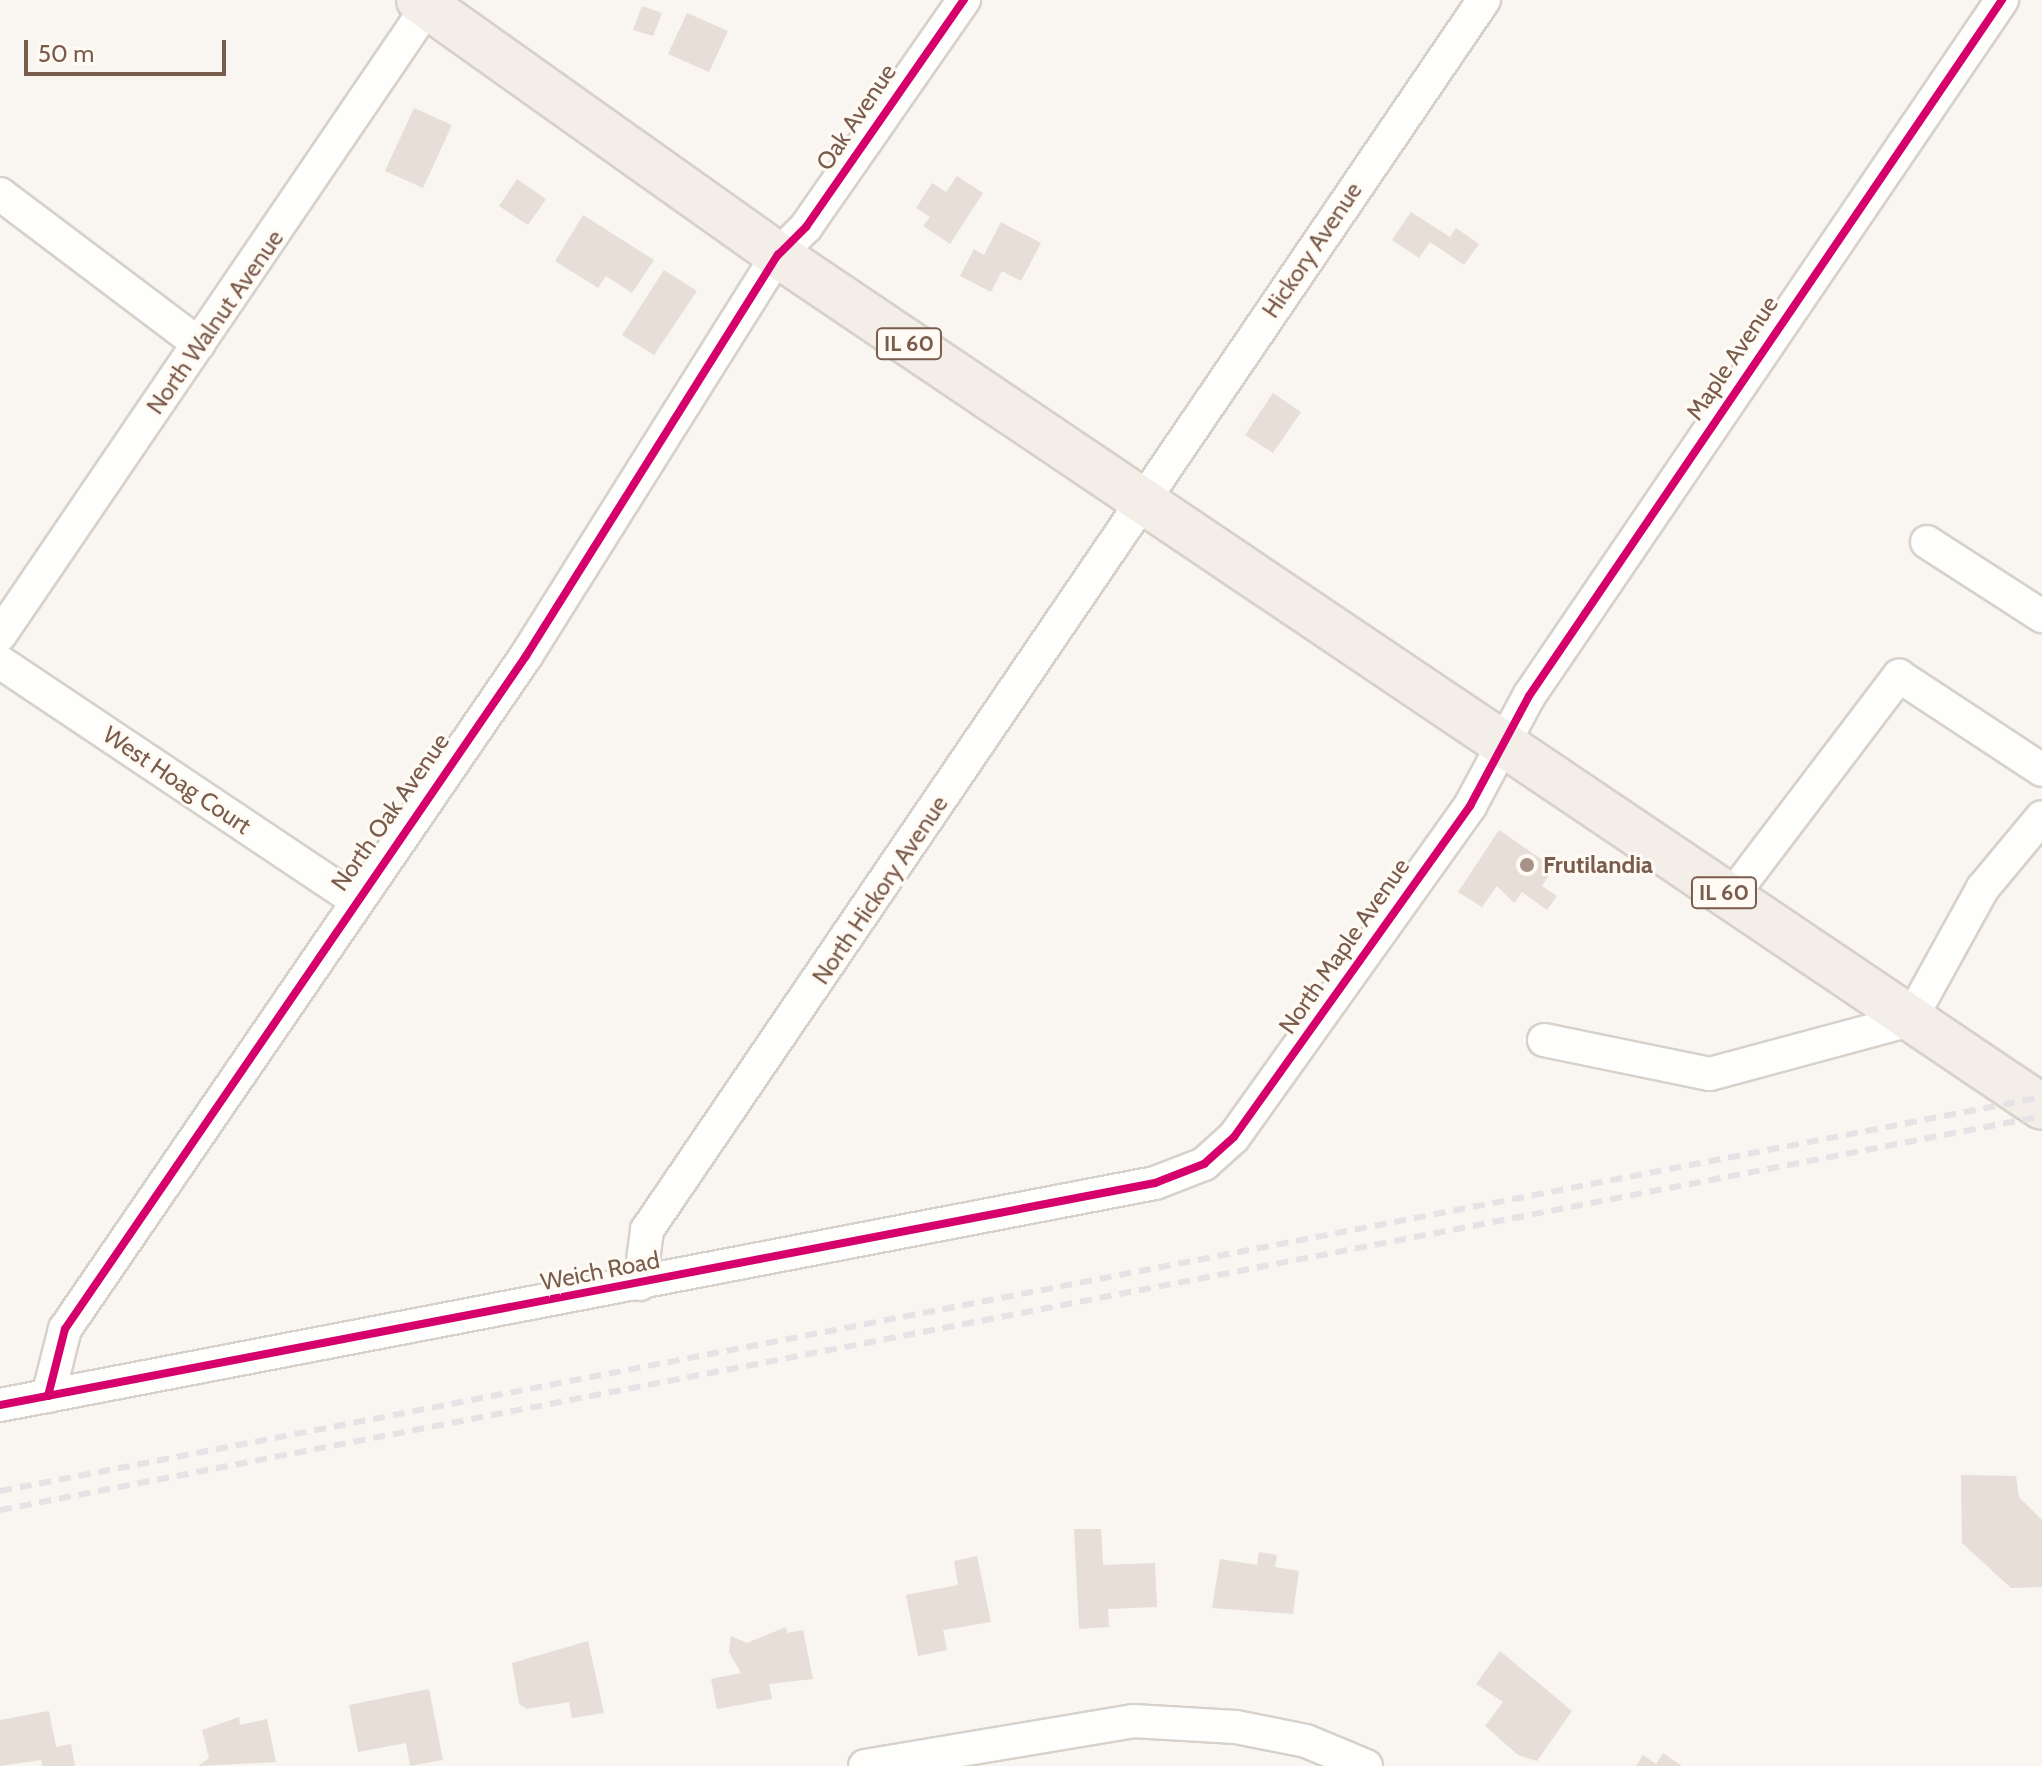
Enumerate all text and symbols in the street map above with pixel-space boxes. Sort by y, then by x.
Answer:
scale bar [28,24,230,74]
text: 50 m [38,39,94,68]
street label: Oak Avenue [810,58,902,176]
street label: Hickory Avenue [1256,177,1368,323]
street label: North Walnut Avenue [141,224,289,420]
street label: Maple Avenue [1680,290,1784,426]
road number: IL 60 [875,326,943,362]
street label: West Hoag Court [98,720,256,840]
street label: North Oak Avenue [325,728,455,896]
street label: North Hickory Avenue [806,790,954,990]
place label: Frutilandia [1543,851,1653,879]
street label: North Maple Avenue [1273,853,1415,1039]
marker: Frutilandia [1518,856,1536,874]
road number: IL 60 [1690,875,1758,911]
street label: Weich Road [538,1245,662,1297]

